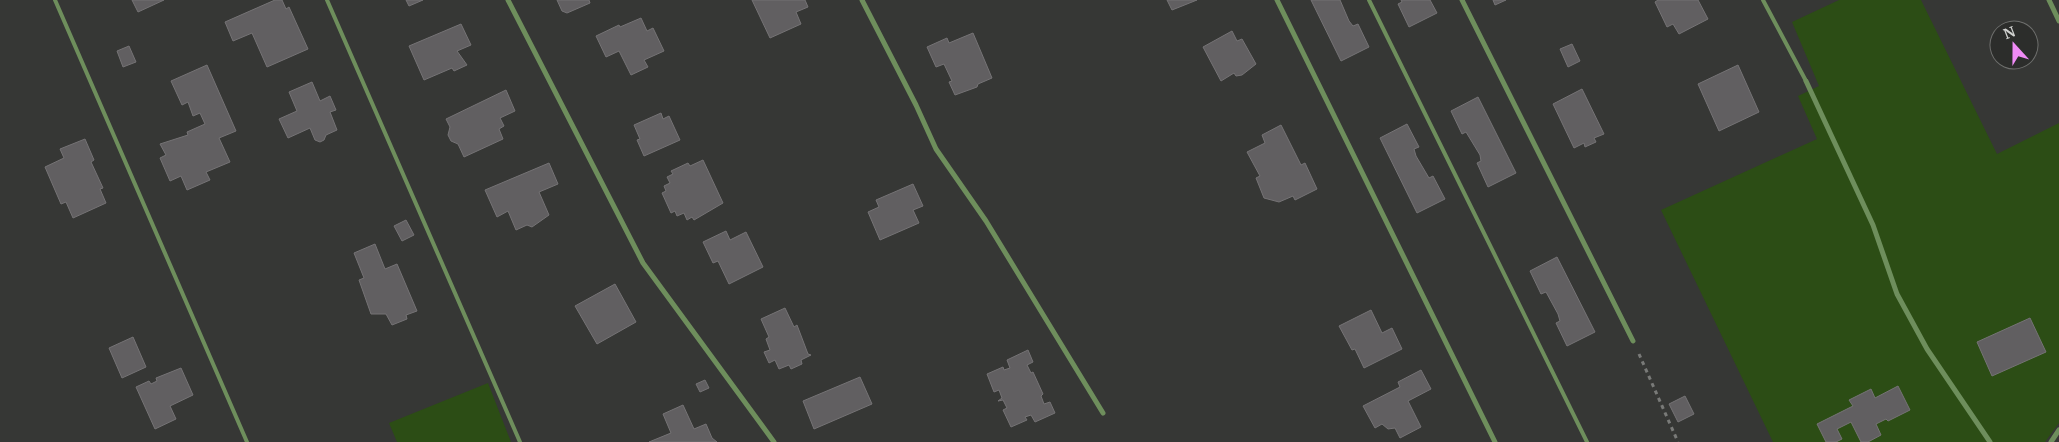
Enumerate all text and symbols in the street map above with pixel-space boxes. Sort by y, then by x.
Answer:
north arrow [1989,20,2039,70]
text: N [2001,22,2018,43]

